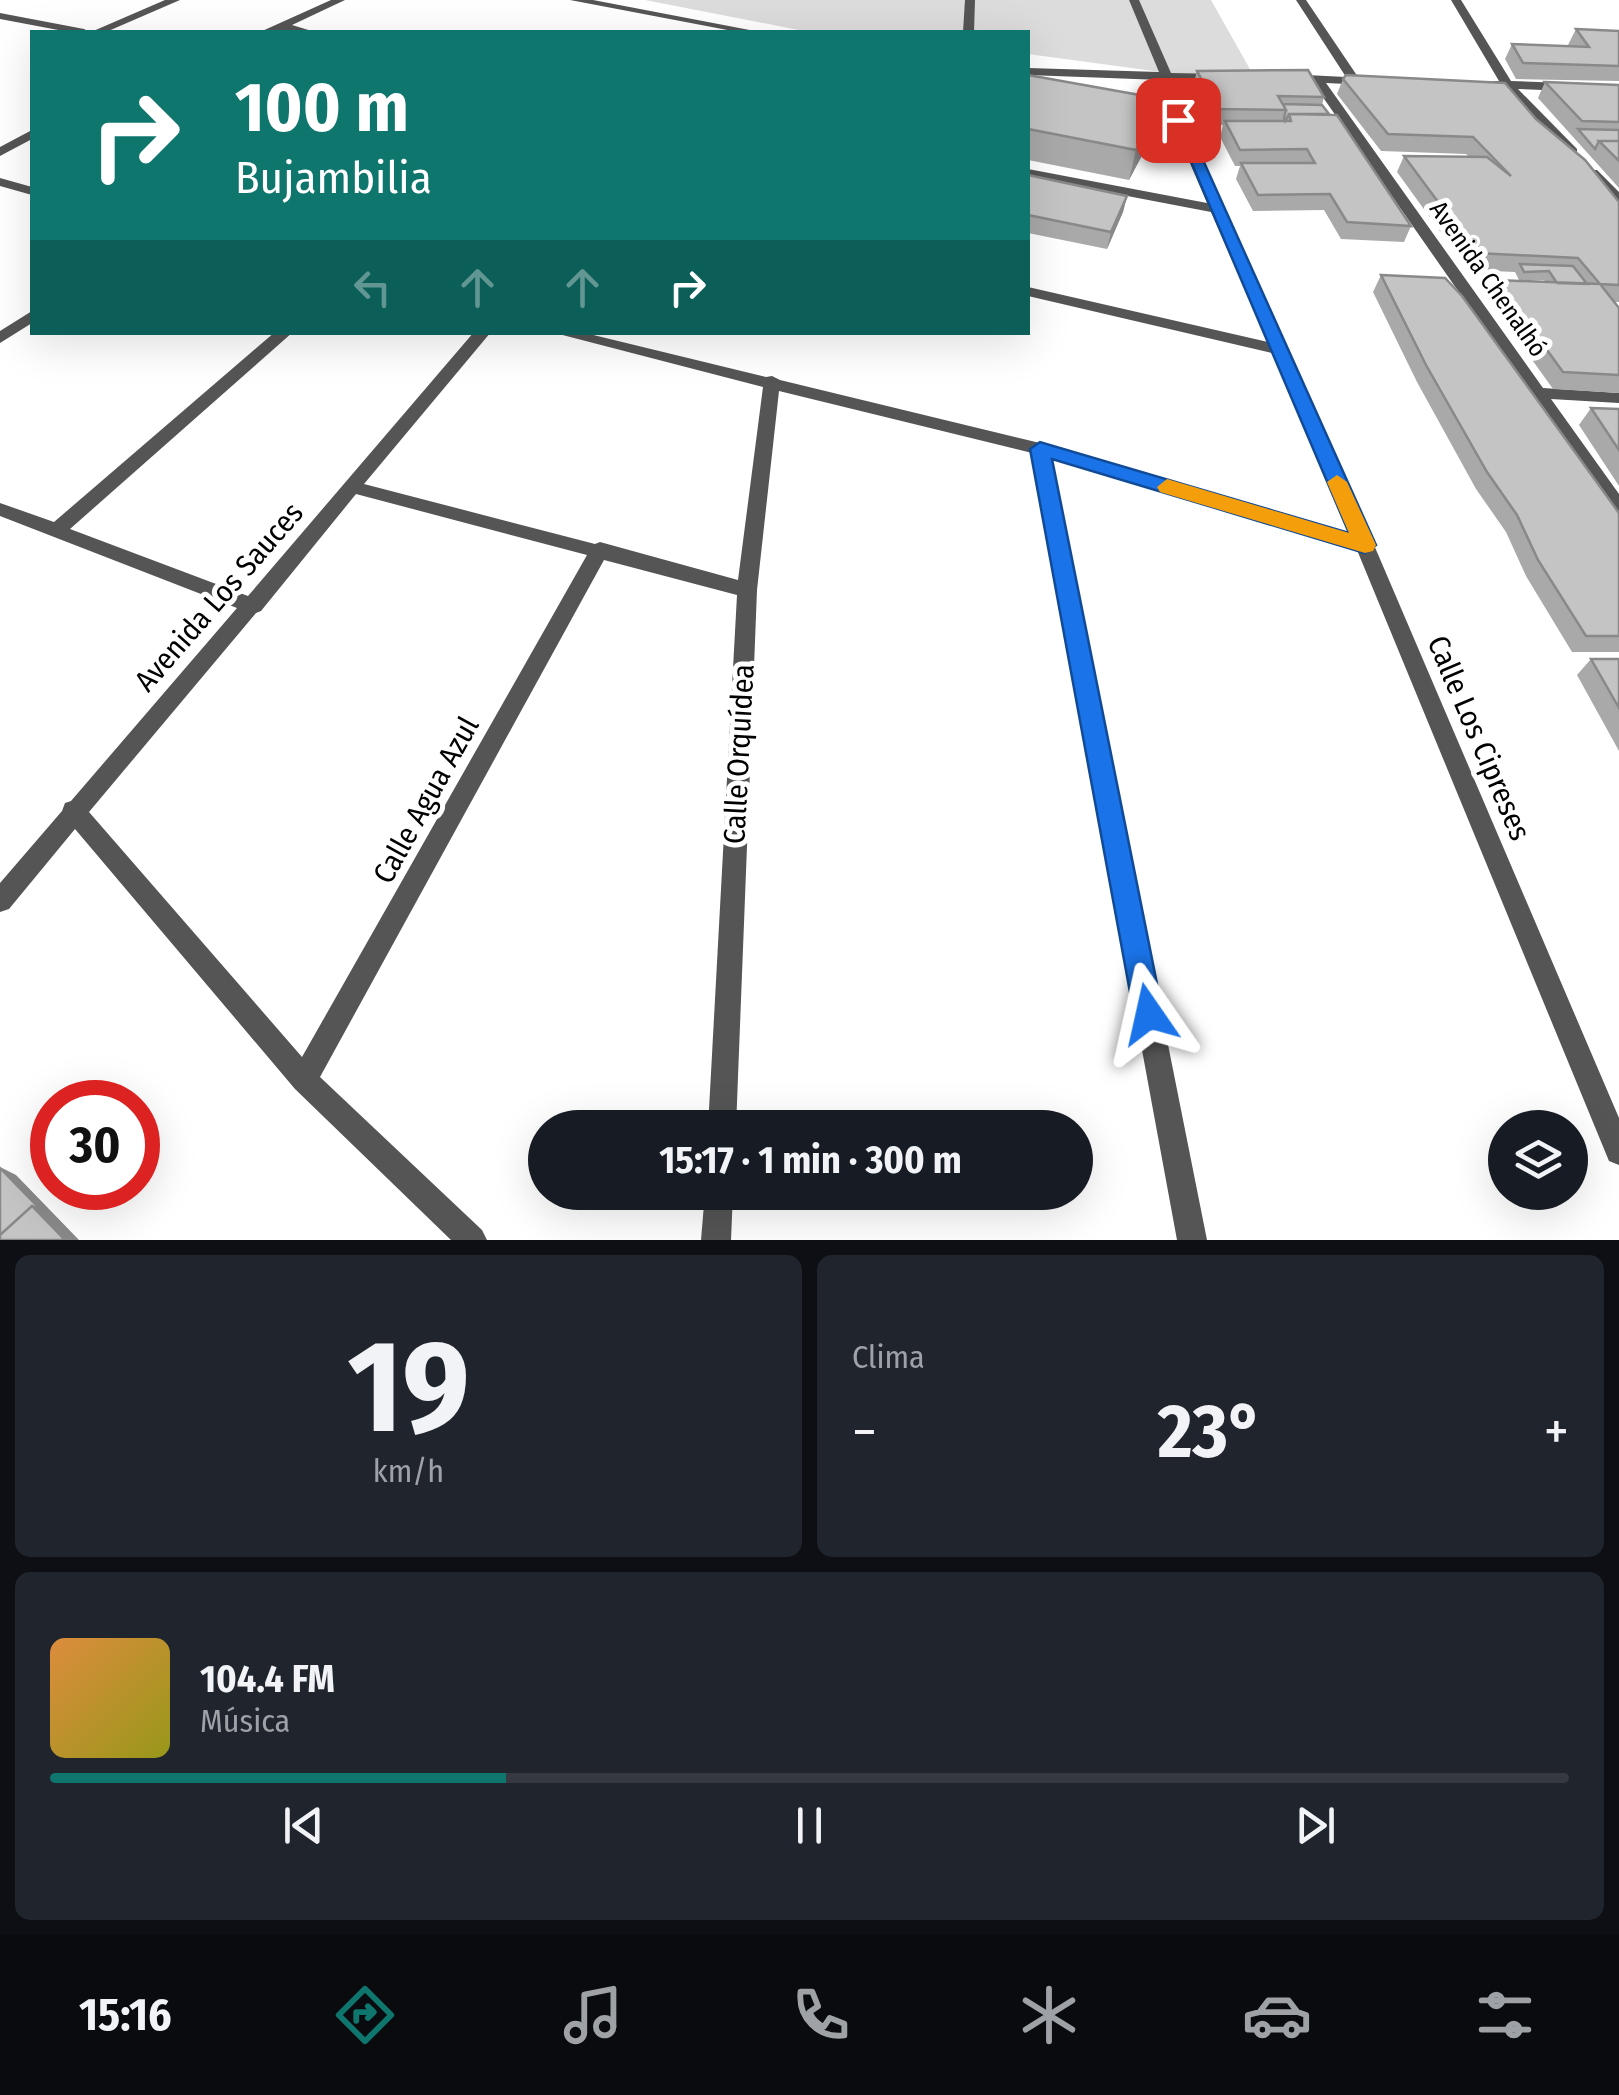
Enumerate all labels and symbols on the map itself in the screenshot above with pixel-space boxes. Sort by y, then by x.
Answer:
pin [1136,78,1221,163]
street label: Avenida Chenalhó [1423,195,1553,363]
street label: Avenida Los Sauces [127,495,311,699]
street label: Calle Los Cipreses [1420,630,1538,846]
street label: Calle Orquídea [716,663,762,845]
street label: Calle Agua Azul [365,710,487,890]
position arrow [1097,962,1201,1066]
speed limit sign: 30 [30,1080,160,1210]

